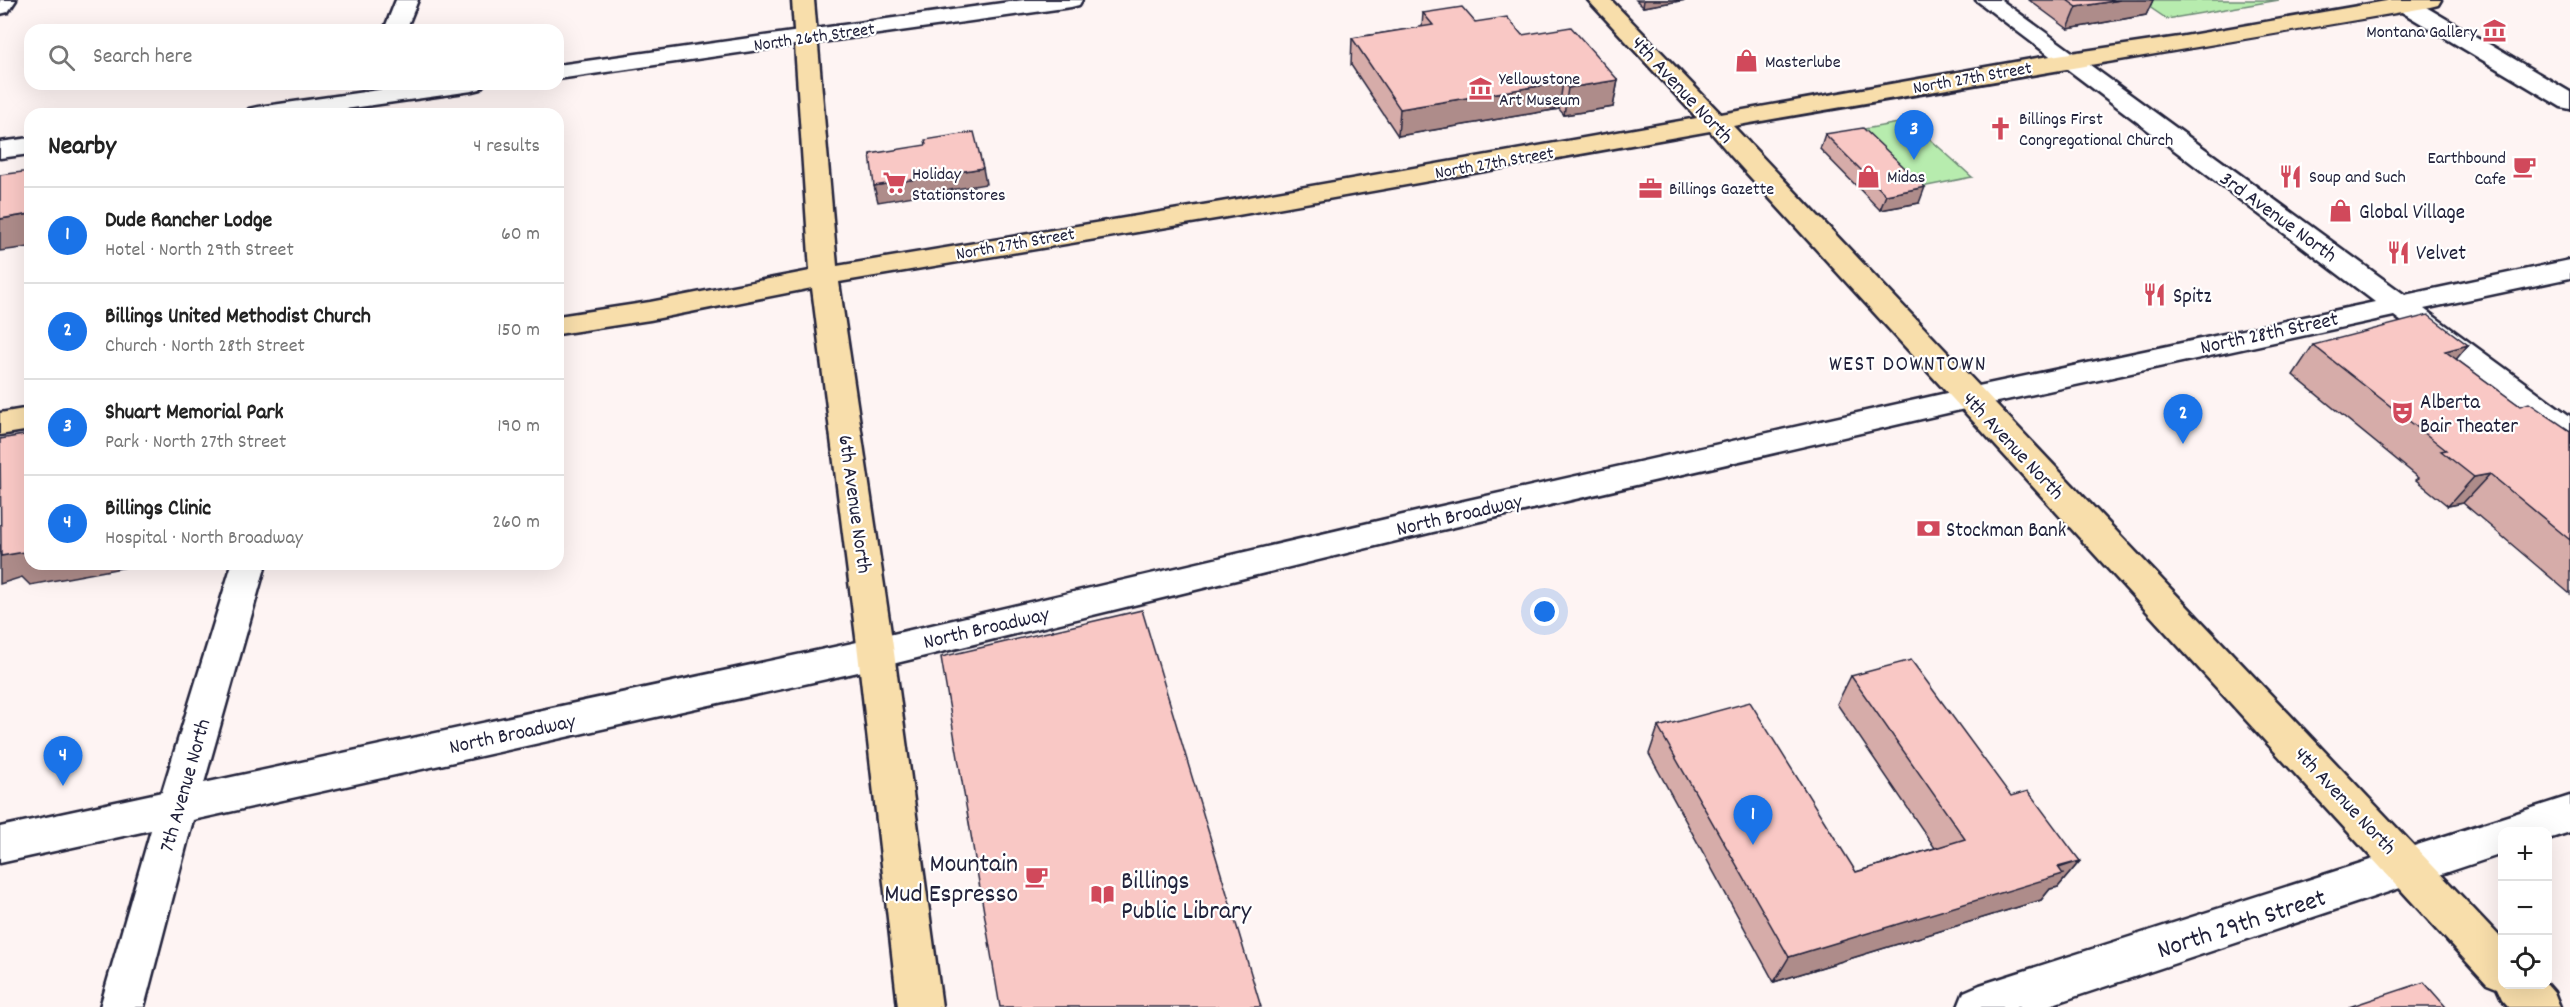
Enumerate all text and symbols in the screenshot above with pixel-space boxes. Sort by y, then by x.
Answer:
street label: North 26th Street [752,18,877,59]
museum icon: Montana Gallery [2482,18,2508,44]
place label: Montana Gallery [2366,21,2478,46]
search box [24,24,564,90]
street label: 4th Avenue North [1623,30,1739,152]
icon: search [45,41,78,74]
text: Search here [93,42,192,73]
shop icon: Masterlube [1734,48,1760,74]
place label: Masterlube [1765,51,1841,76]
street label: North 27th Street [1911,57,2034,102]
place label: Yellowstone Art Museum [1499,68,1580,114]
museum icon: Yellowstone Art Museum [1468,75,1494,101]
place label: Billings First Congregational Church [2019,108,2173,154]
pin: 3 [1894,110,1934,160]
church icon: Billings First Congregational Church [1988,115,2014,141]
text: Nearby [48,129,116,166]
text: 4 results [473,133,540,161]
street label: North 27th Street [1433,142,1556,187]
place label: Earthbound Cafe [2428,147,2506,193]
cafe icon: Earthbound Cafe [2511,154,2537,180]
place label: Holiday Stationstores [912,163,1006,209]
shop icon: Midas [1856,163,1882,189]
restaurant icon: Soup and Such [2278,163,2304,189]
street label: 3rd Avenue North [2212,165,2342,271]
place label: Midas [1887,166,1925,191]
place label: Soup and Such [2309,166,2406,191]
supermarket icon: Holiday Stationstores [881,170,907,196]
office icon: Billings Gazette [1638,175,1664,201]
place label: Billings Gazette [1669,178,1774,203]
shop icon: Global Village [2328,198,2354,224]
place label: Global Village [2359,199,2465,229]
text: Dude Rancher Lodge [105,206,272,237]
text: 1 [65,221,70,249]
text: 60 m [501,221,540,249]
street label: North 27th Street [954,223,1077,268]
text: Hotel · North 29th Street [105,237,294,265]
restaurant icon: Velvet [2385,239,2411,265]
place label: Velvet [2416,240,2466,270]
restaurant icon: Spitz [2142,282,2168,308]
place label: Spitz [2173,283,2212,313]
text: Billings United Methodist Church [105,302,371,333]
street label: North 28th Street [2198,306,2342,364]
text: 2 [63,317,72,345]
text: 150 m [497,317,540,345]
text: Church · North 28th Street [105,333,305,361]
district label: WEST DOWNTOWN [1829,350,1987,381]
street label: 4th Avenue North [1954,386,2070,508]
place label: Alberta Bair Theater [2420,389,2518,443]
pin: 2 [2164,394,2202,444]
text: Shuart Memorial Park [105,398,284,429]
theatre icon: Alberta Bair Theater [2389,400,2415,426]
text: 3 [63,413,72,441]
text: 190 m [497,413,540,441]
text: Park · North 27th Street [105,429,286,457]
street label: 6th Avenue North [828,433,878,576]
street label: North Broadway [1394,488,1526,546]
text: Billings Clinic [105,494,211,525]
text: 4 [63,509,72,537]
text: 260 m [492,509,540,537]
bank icon: Stockman Bank [1915,516,1941,542]
place label: Stockman Bank [1946,517,2066,547]
text: Hospital · North Broadway [105,525,303,553]
your location [1530,597,1559,626]
street label: North Broadway [921,601,1053,659]
street label: North Broadway [447,708,579,764]
street label: 7th Avenue North [154,716,220,856]
pin: 4 [44,736,82,786]
street label: 4th Avenue North [2286,741,2402,863]
pin: 1 [1734,796,1772,845]
map controls [2498,827,2552,989]
button: + [2498,827,2552,881]
place label: Mountain Mud Espresso [884,847,1018,914]
cafe icon: Mountain Mud Espresso [1023,864,1049,890]
place label: Billings Public Library [1121,864,1252,931]
library icon: Billings Public Library [1090,881,1116,907]
street label: North 29th Street [2153,881,2332,970]
button: − [2498,881,2552,935]
button: locate [2498,935,2552,989]

